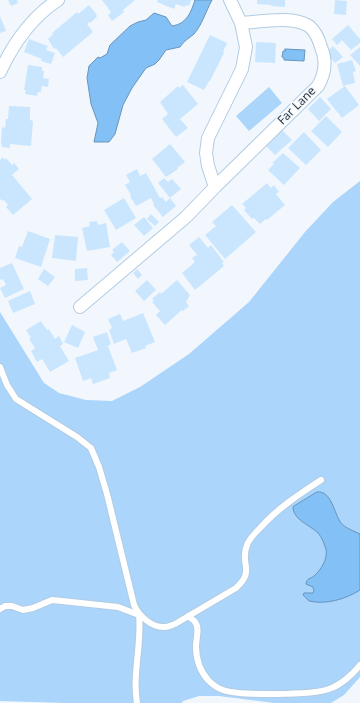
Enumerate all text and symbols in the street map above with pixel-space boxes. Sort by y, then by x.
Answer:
street label: Far Lane [275,84,319,128]

